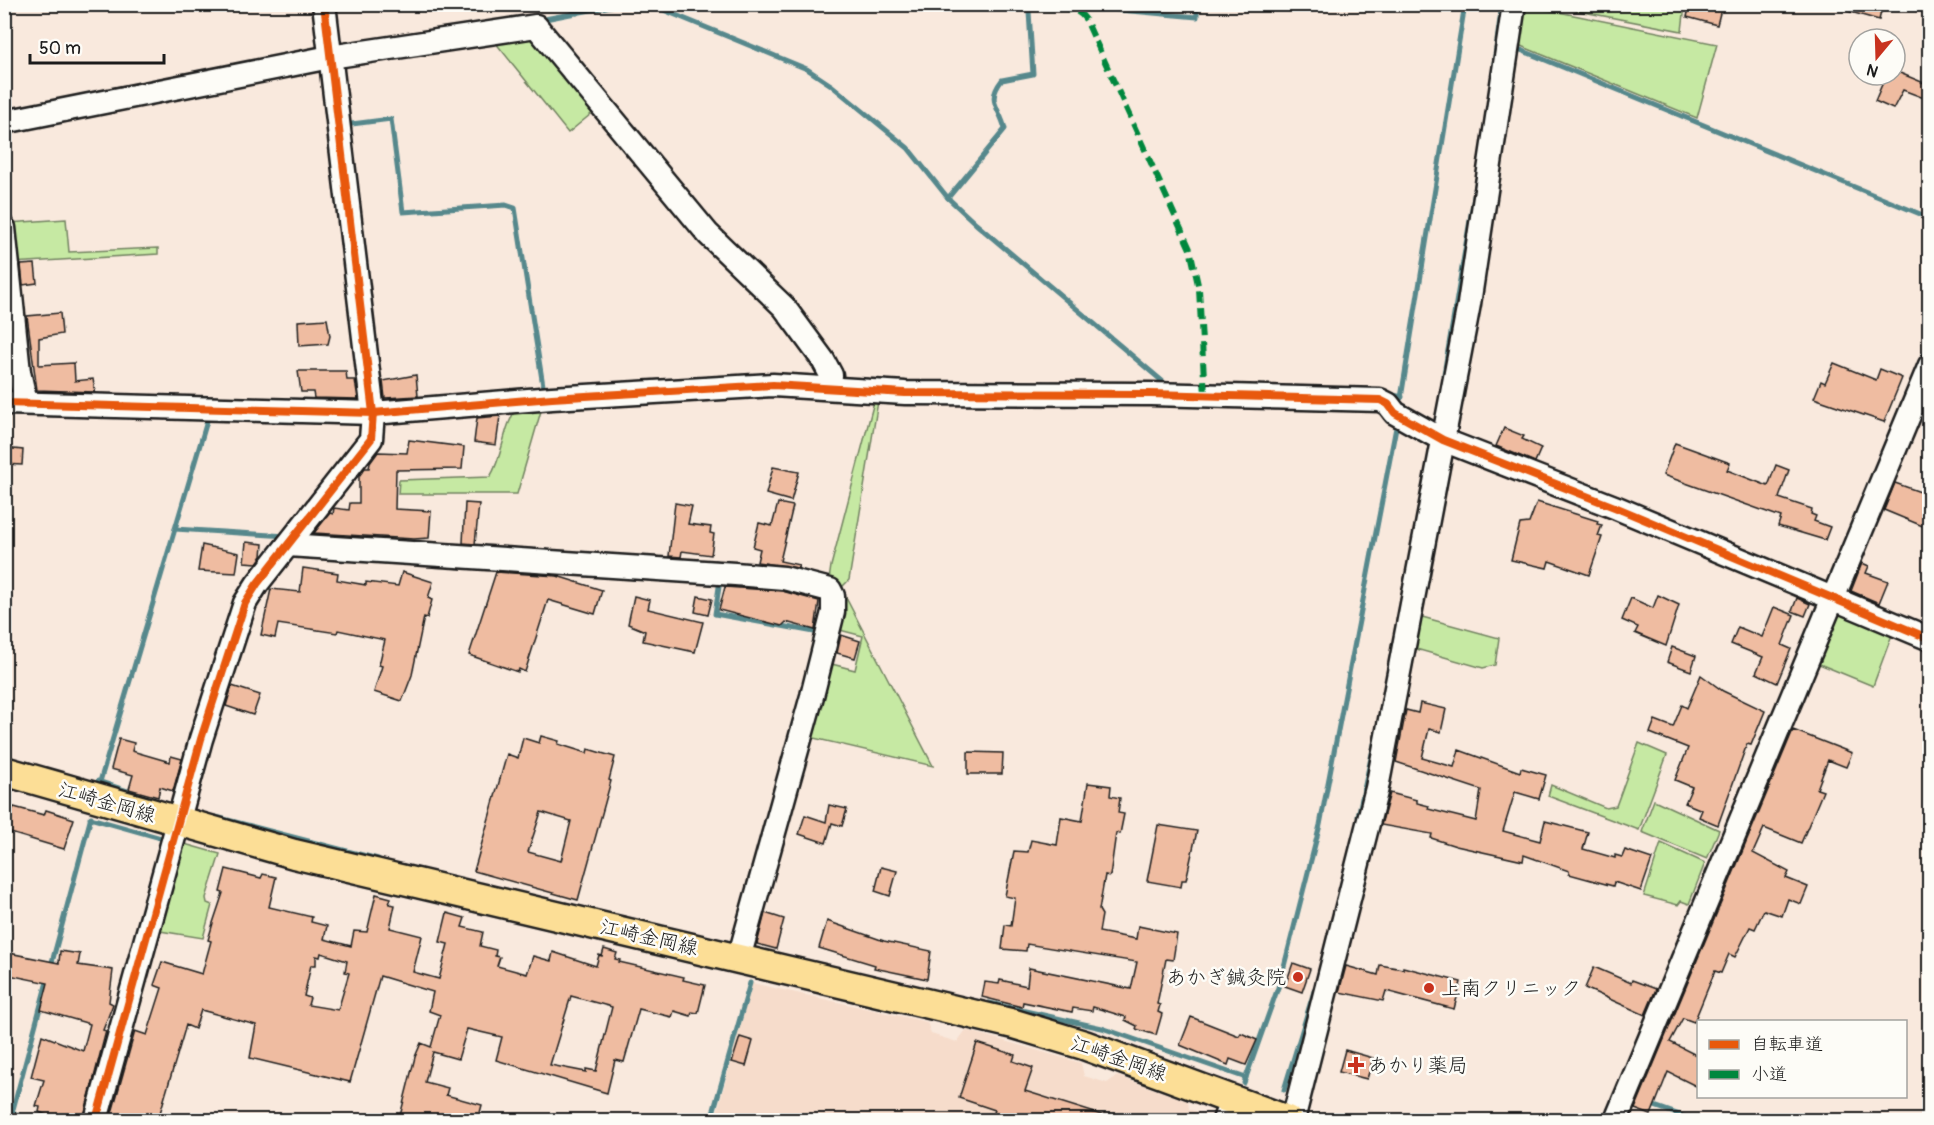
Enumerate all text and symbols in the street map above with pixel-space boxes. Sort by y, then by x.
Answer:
scale bar [30,27,164,65]
north arrow [1847,27,1907,87]
text: 50 m [39,37,81,60]
text: N [1864,59,1881,81]
street label: 江崎金岡線 [55,777,158,828]
street label: 江崎金岡線 [597,914,700,961]
place label: あかぎ鍼灸院 [1166,965,1286,990]
marker: あかぎ鍼灸院 [1291,970,1305,984]
place label: 上南クリニック [1441,976,1581,1001]
marker: 上南クリニック [1422,981,1436,995]
legend [1697,1020,1907,1098]
street label: 江崎金岡線 [1067,1030,1170,1087]
text: 自転車道 [1751,1033,1823,1056]
place label: あかり薬局 [1368,1053,1468,1078]
marker: あかり薬局 [1349,1058,1363,1072]
text: 小道 [1751,1063,1787,1086]

